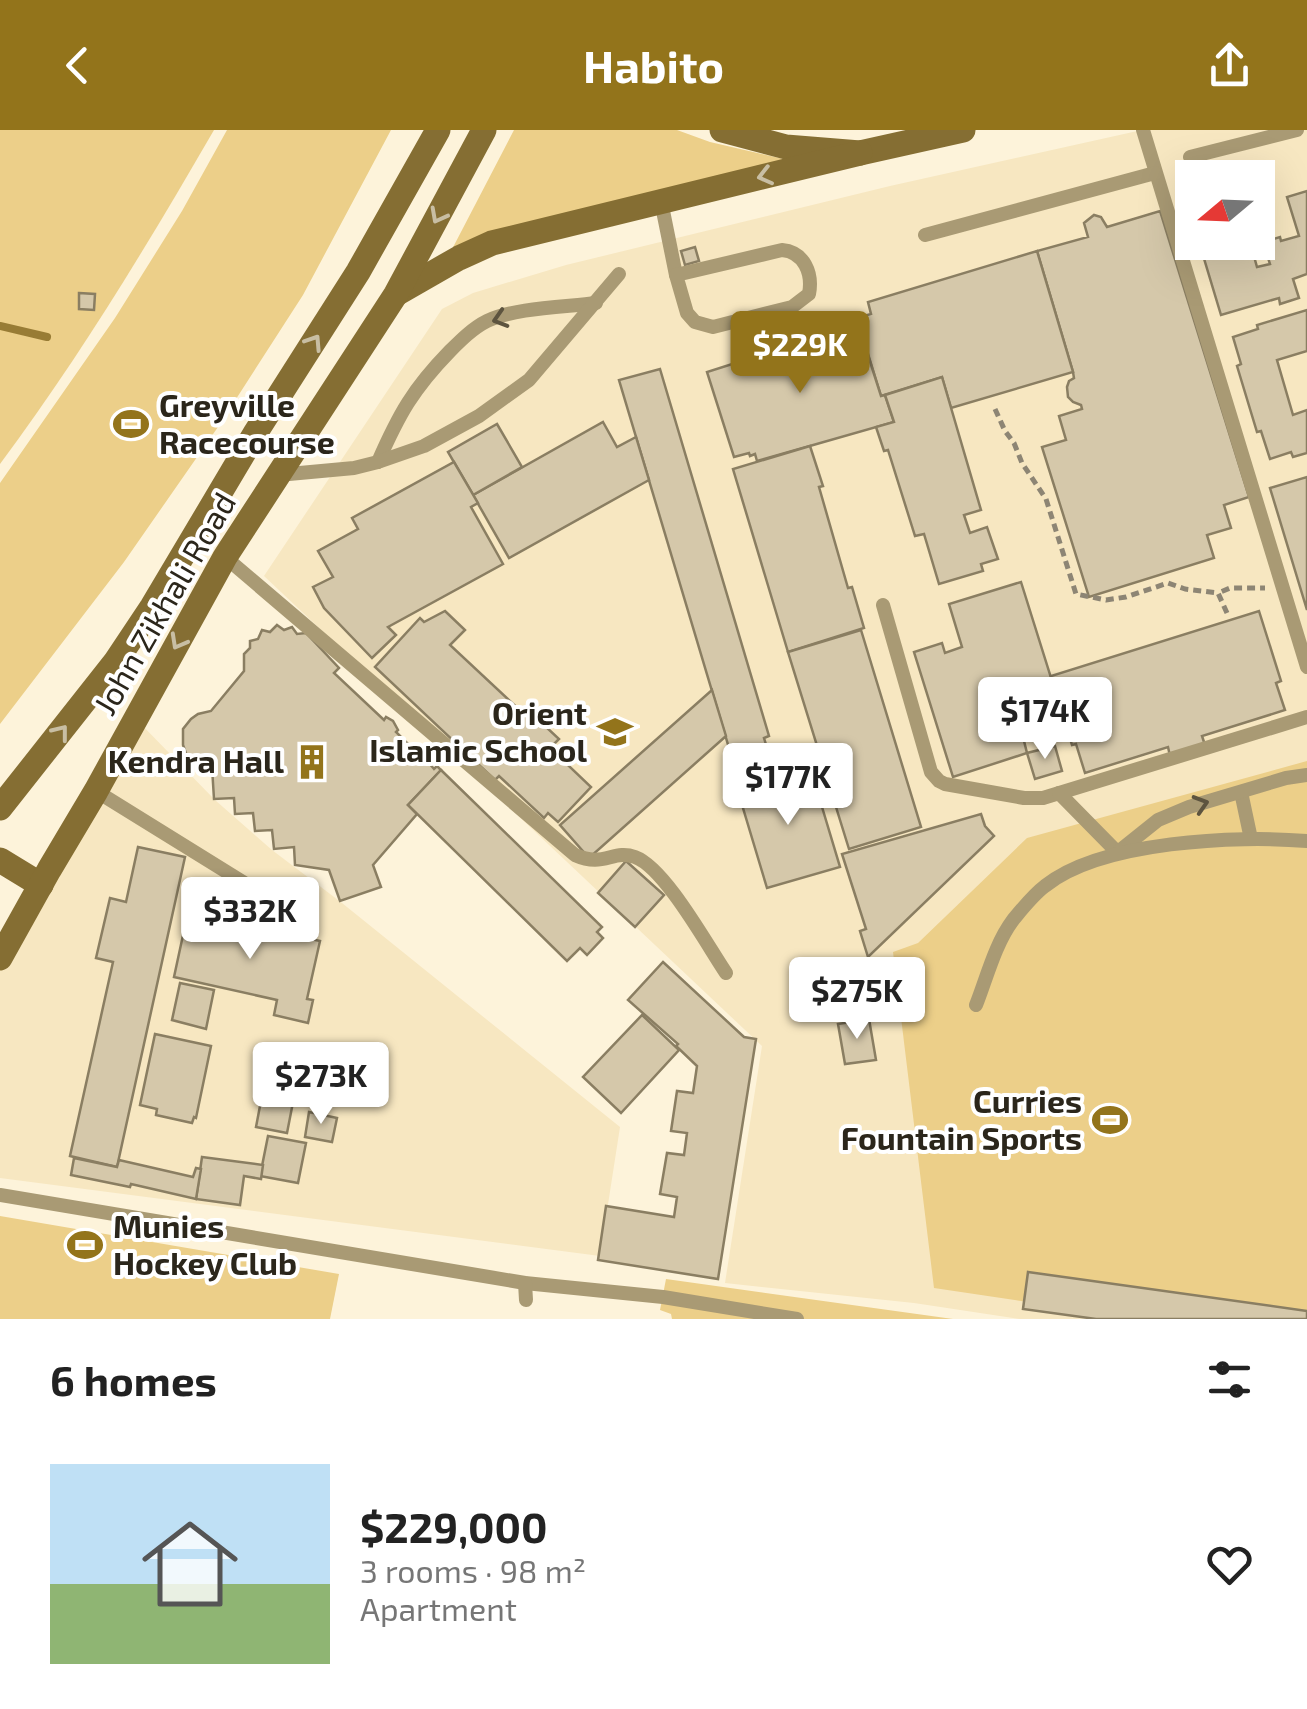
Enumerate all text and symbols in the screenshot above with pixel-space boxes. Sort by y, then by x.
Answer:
icon: back [50,38,105,93]
text: Habito [583,38,724,92]
icon: share [1202,38,1257,93]
north arrow [1175,160,1275,260]
map controls [1175,160,1275,260]
one-way arrow [757,164,774,185]
one-way arrow [431,205,450,223]
one-way arrow [492,307,509,327]
pin: $229K [730,311,870,396]
text: $229K [753,324,847,362]
one-way arrow [301,335,320,353]
place label: Greyville Racecourse [159,385,335,460]
sports icon: Greyville Racecourse [112,405,150,443]
street label: John Zikhali Road [84,485,242,721]
one-way arrow [171,632,190,650]
pin: $174K [975,677,1115,762]
text: $174K [1000,690,1090,728]
place label: Orient Islamic School [369,693,588,768]
school or university icon: Orient Islamic School [596,713,634,751]
one-way arrow [49,726,67,744]
place label: Kendra Hall [108,741,284,779]
building icon: Kendra Hall [293,743,331,781]
pin: $177K [718,743,858,828]
text: $177K [745,756,831,794]
one-way arrow [1191,795,1208,816]
pin: $332K [180,877,320,962]
text: $332K [203,890,297,928]
pin: $275K [787,957,927,1042]
text: $275K [811,970,903,1008]
pin: $273K [251,1042,391,1127]
text: $273K [275,1055,367,1093]
place label: Curries Fountain Sports [841,1081,1082,1156]
sports icon: Curries Fountain Sports [1091,1101,1129,1139]
place label: Munies Hockey Club [113,1206,297,1282]
sports icon: Munies Hockey Club [66,1226,104,1264]
icon: filters [1202,1352,1257,1407]
text: 6 homes [50,1354,217,1404]
text: $229,000 [360,1501,548,1551]
icon: home [130,1504,250,1624]
icon: heart [1202,1537,1257,1592]
text: 3 rooms · 98 m² [360,1551,586,1589]
text: Apartment [360,1589,517,1627]

